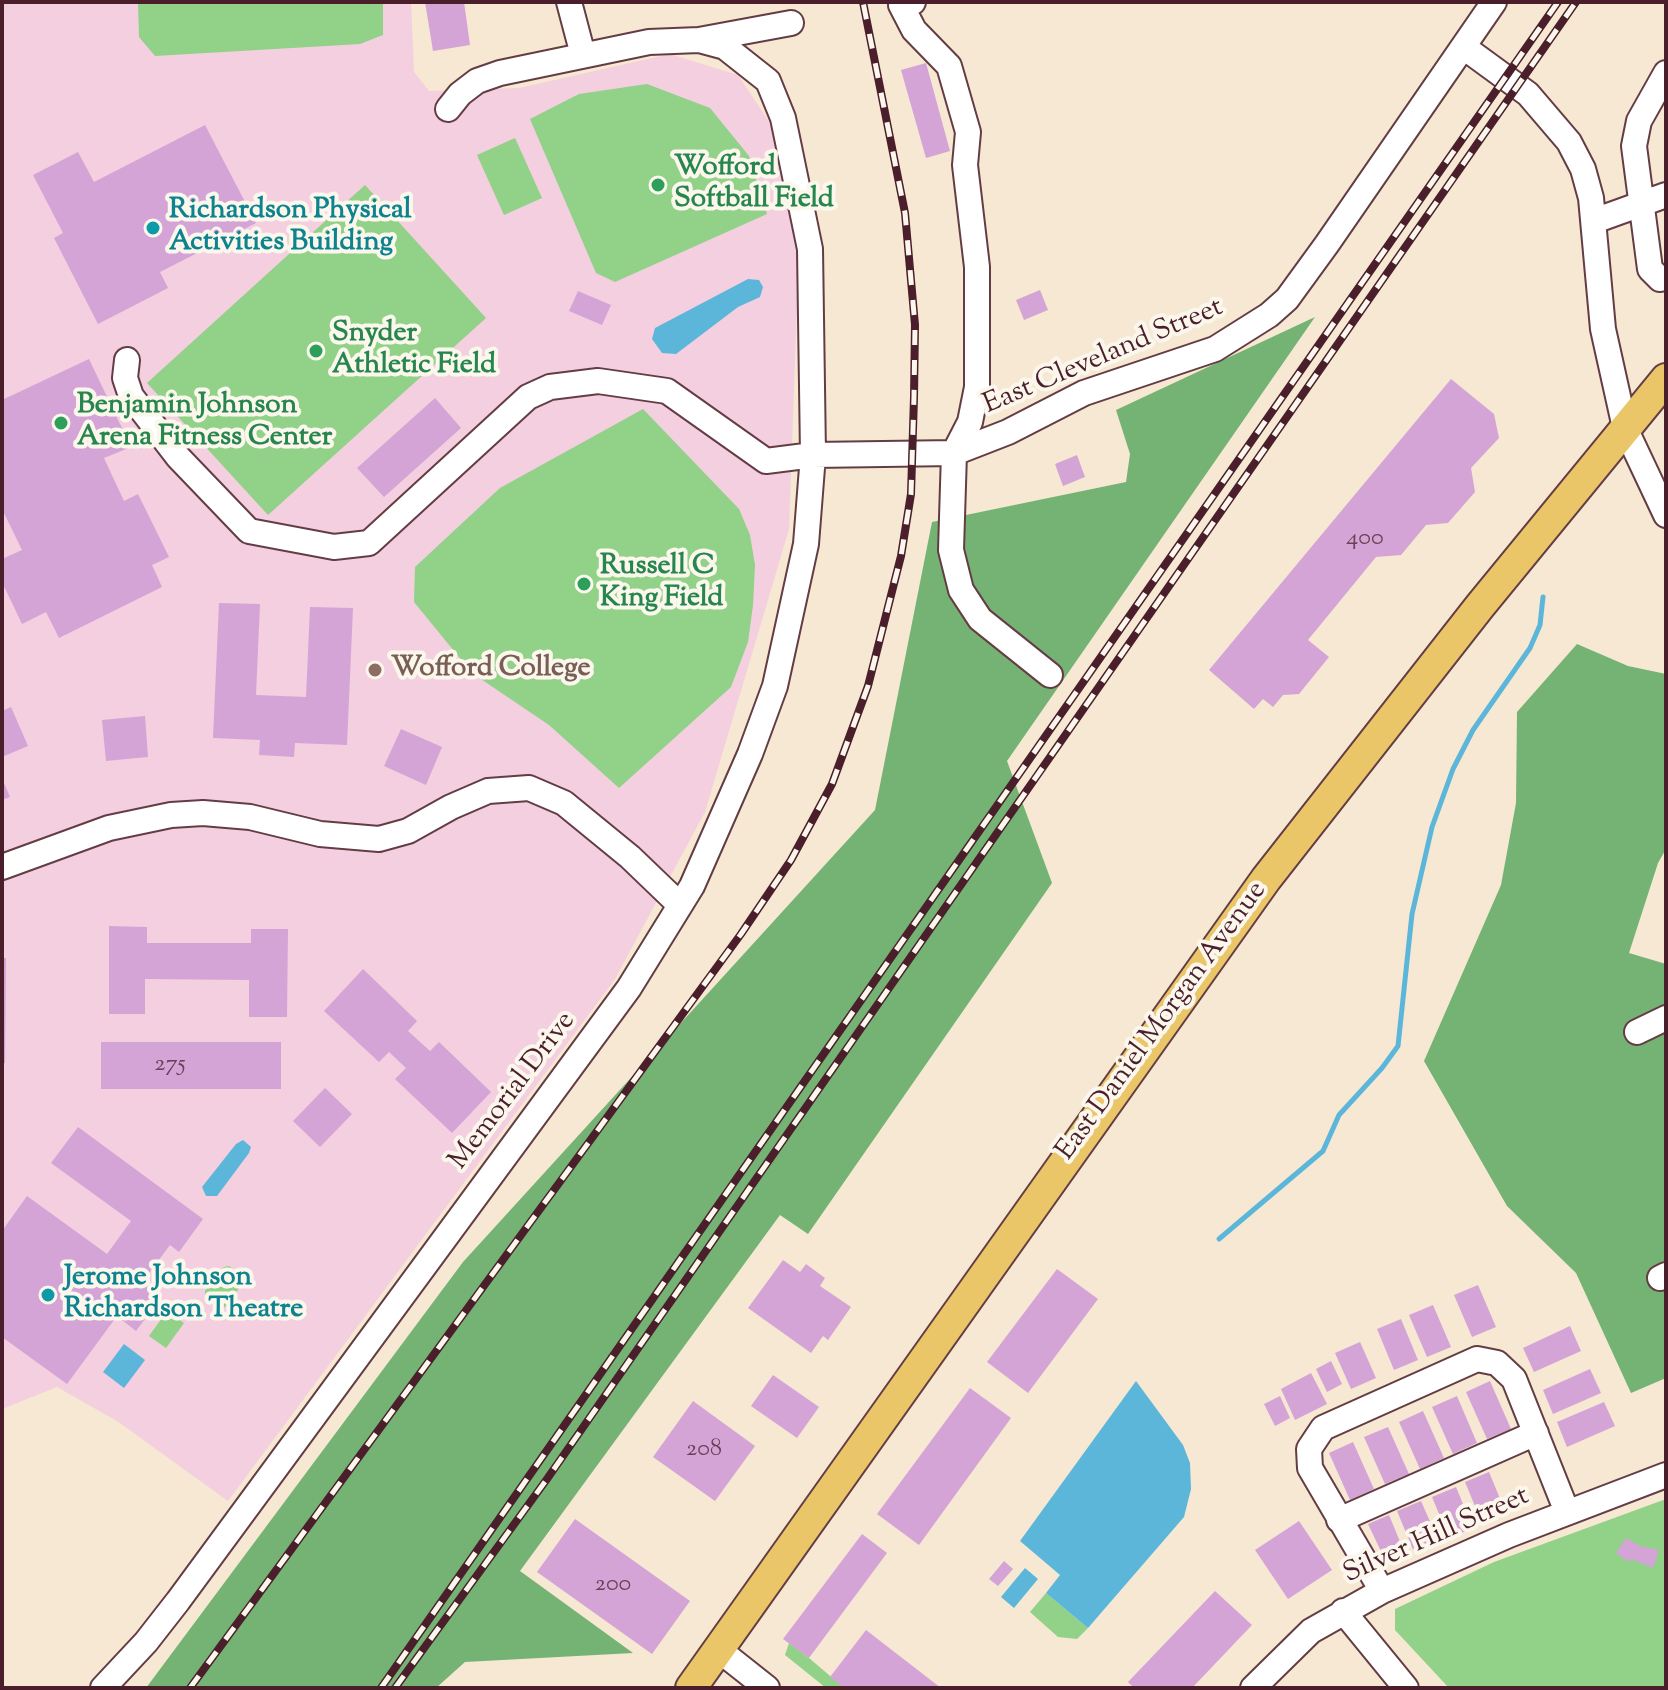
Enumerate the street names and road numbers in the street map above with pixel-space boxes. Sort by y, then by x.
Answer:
street label: East Cleveland Street [979,292,1229,424]
street label: East Daniel Morgan Avenue [1051,876,1275,1168]
street label: Memorial Drive [444,1006,584,1178]
street label: Silver Hill Street [1339,1481,1535,1593]

